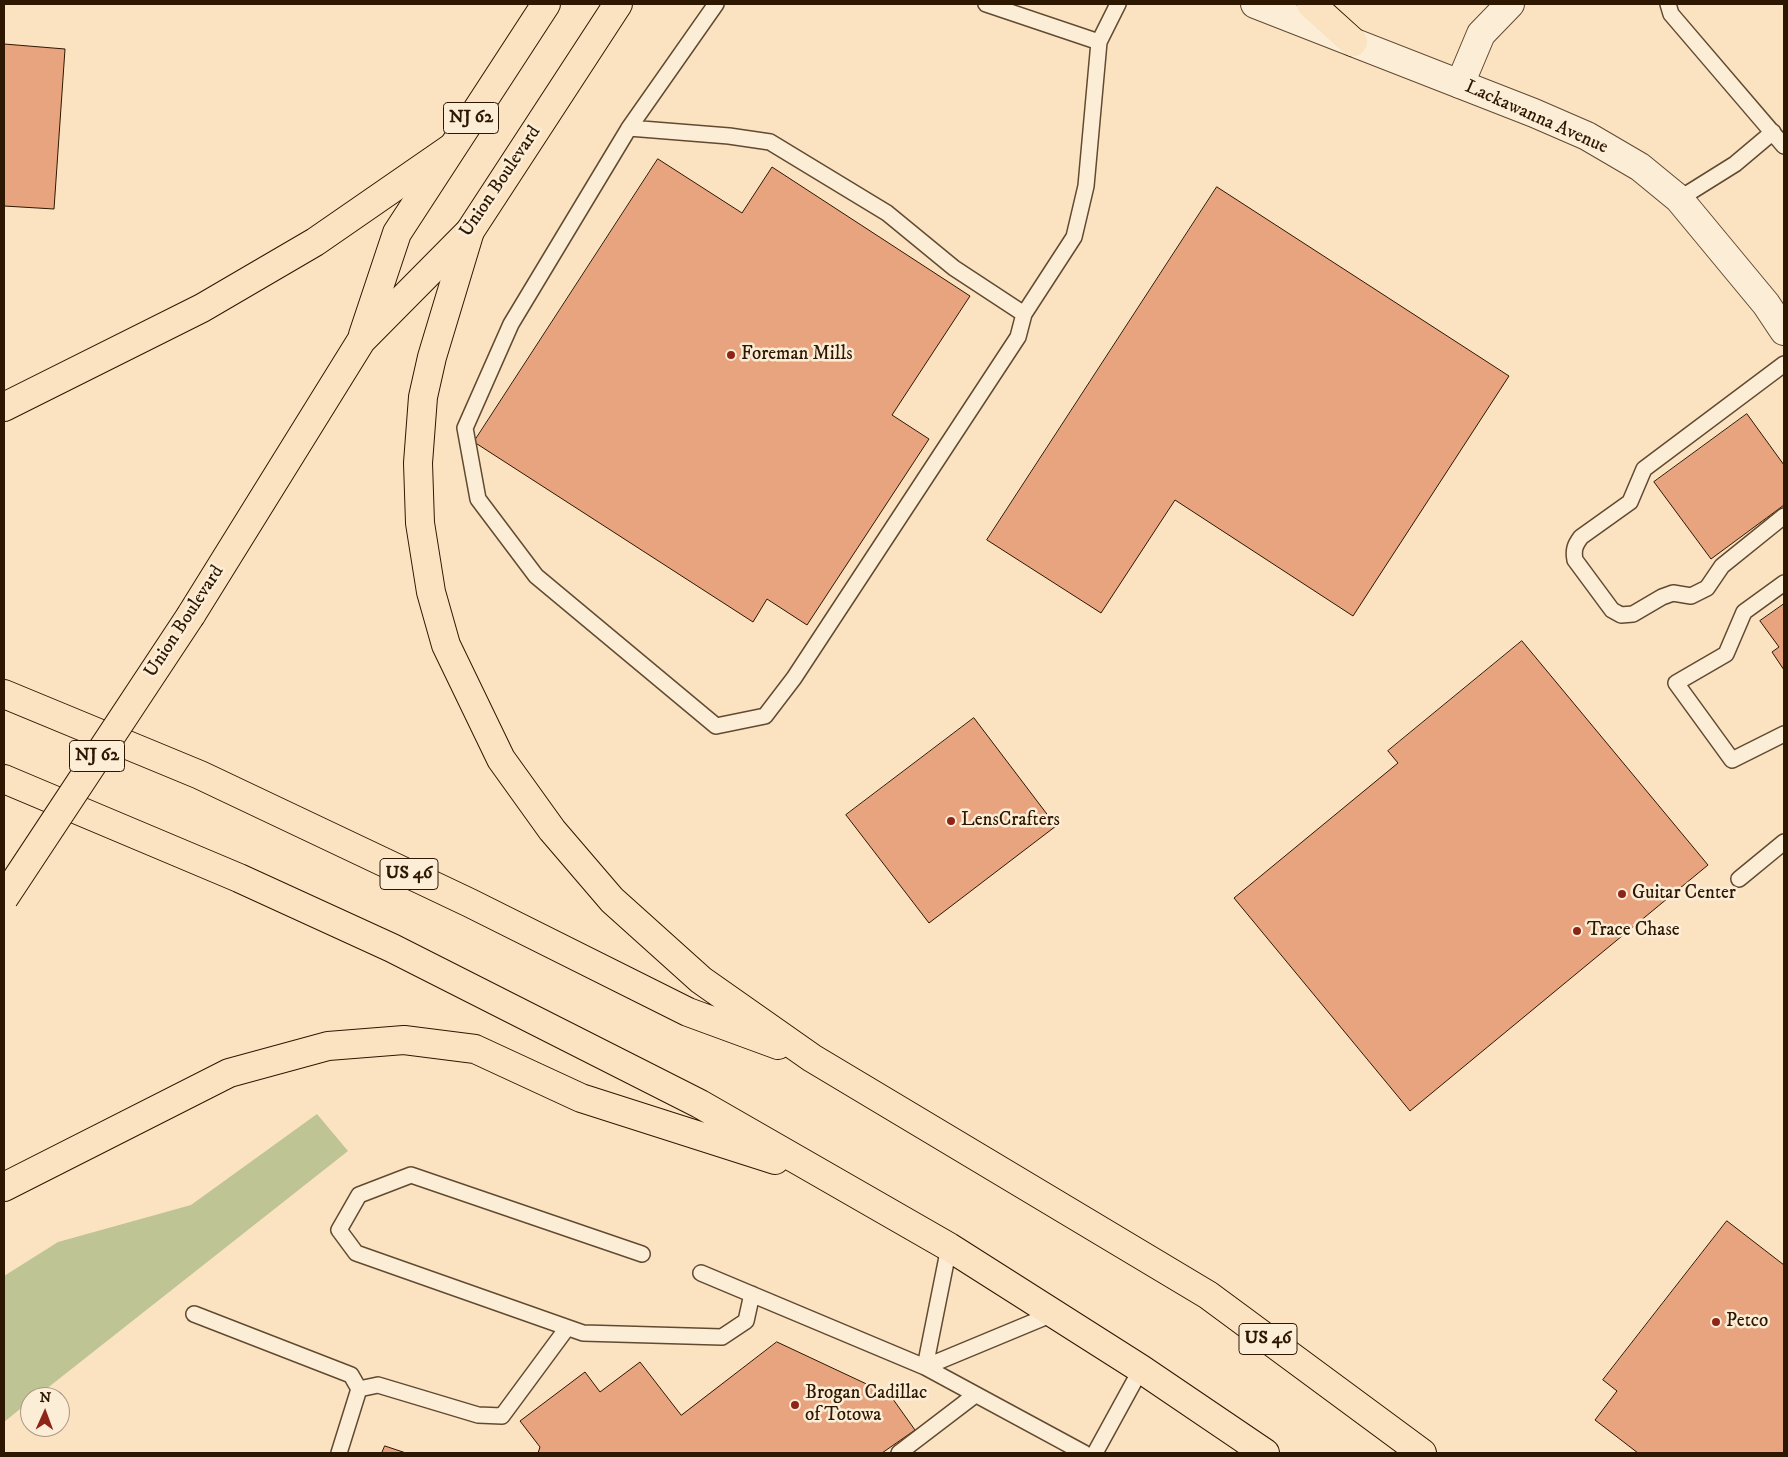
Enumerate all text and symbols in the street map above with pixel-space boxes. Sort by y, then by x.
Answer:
street label: Lackawanna Avenue [1461,76,1611,160]
road number: NJ 62 [444,102,498,134]
street label: Union Boulevard [455,122,547,242]
place label: Foreman Mills [741,344,852,366]
marker: Foreman Mills [725,349,737,361]
street label: Union Boulevard [140,562,230,682]
road number: NJ 62 [70,740,124,771]
place label: LensCrafters [961,810,1060,832]
marker: LensCrafters [945,815,957,827]
road number: US 46 [380,859,438,890]
place label: Guitar Center [1632,883,1736,905]
marker: Guitar Center [1616,888,1628,900]
place label: Trace Chase [1587,920,1680,942]
marker: Trace Chase [1571,925,1583,937]
place label: Petco [1726,1311,1768,1333]
marker: Petco [1710,1316,1722,1328]
road number: US 46 [1239,1324,1297,1355]
place label: Brogan Cadillac of Totowa [805,1383,927,1427]
north arrow [20,1387,70,1437]
text: N [39,1389,52,1407]
marker: Brogan Cadillac of Totowa [789,1399,801,1411]

